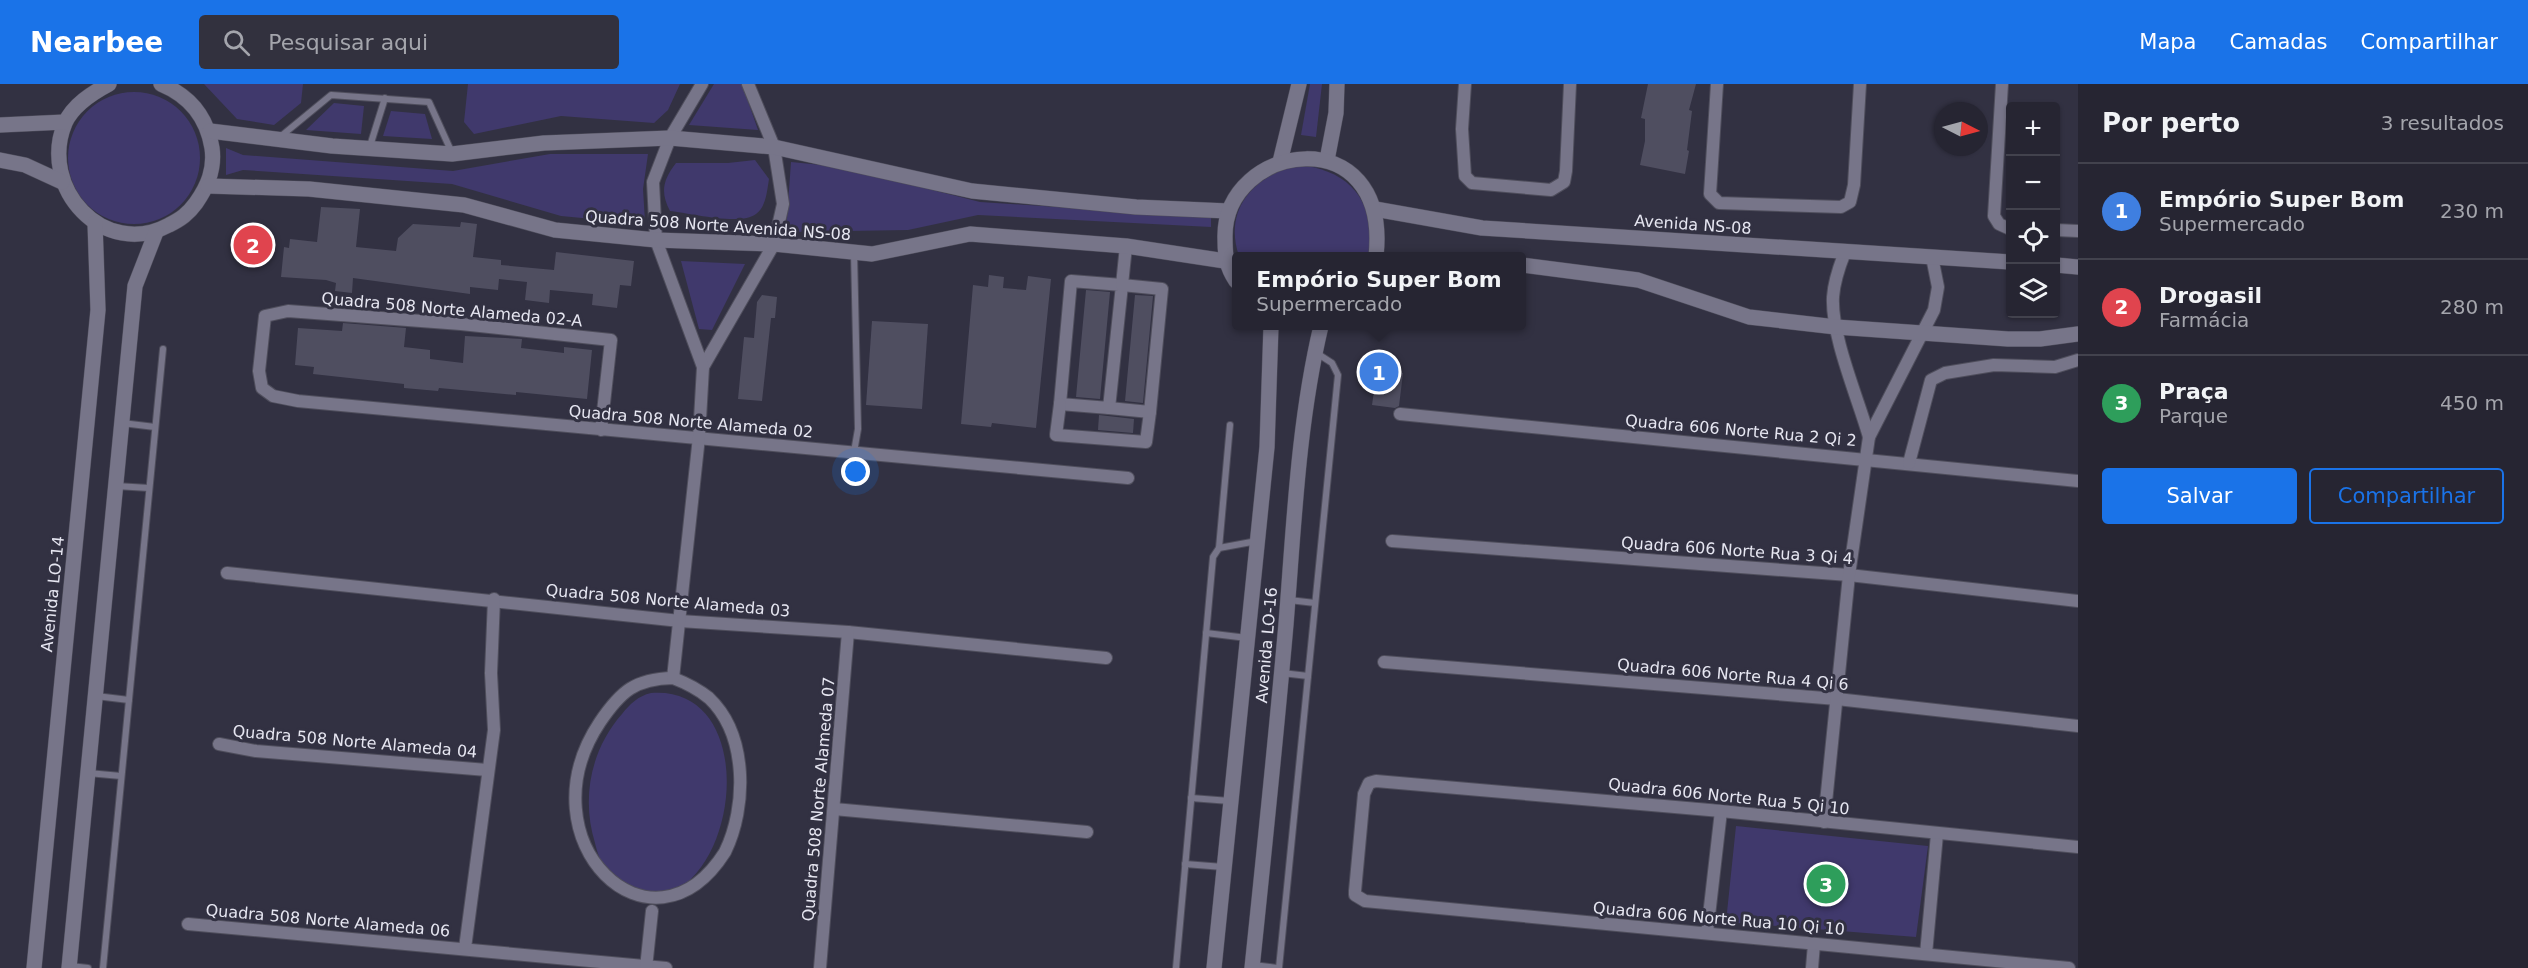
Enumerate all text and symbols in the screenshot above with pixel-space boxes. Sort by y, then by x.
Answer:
search box [199,15,619,69]
text: Nearbee [30,26,163,59]
icon: search [220,26,253,59]
text: Pesquisar aqui [268,30,428,55]
text: Mapa [2139,30,2196,54]
text: Camadas [2229,30,2327,54]
text: Compartilhar [2360,30,2498,54]
north arrow [1934,102,1988,156]
map controls [2006,102,2060,318]
button: + [2006,102,2060,156]
text: Por perto [2102,108,2240,138]
text: 3 resultados [2381,111,2504,135]
button: − [2006,156,2060,210]
text: Empório Super Bom [2159,187,2404,212]
text: 1 [2115,199,2128,223]
text: 230 m [2440,199,2504,223]
street label: Quadra 508 Norte Avenida NS-08 [584,207,852,244]
button: locate [2006,210,2060,264]
street label: Avenida NS-08 [1634,211,1752,238]
text: Supermercado [2159,212,2305,236]
pin: 2 [234,222,272,268]
popup [1232,252,1526,330]
button: layers [2006,264,2060,318]
text: Empório Super Bom [1256,267,1502,292]
text: Drogasil [2159,283,2262,308]
street label: Quadra 508 Norte Alameda 02-A [321,289,583,330]
text: Supermercado [1256,292,1402,316]
text: 2 [2115,295,2128,319]
text: 280 m [2440,295,2504,319]
text: Farmácia [2159,308,2249,332]
pin: 1 [1360,350,1398,394]
text: Praça [2159,379,2229,404]
text: 3 [2115,391,2128,415]
text: 450 m [2440,391,2504,415]
street label: Quadra 508 Norte Alameda 02 [568,401,814,442]
text: Parque [2159,404,2228,428]
street label: Quadra 606 Norte Rua 2 Qi 2 [1624,411,1858,450]
your location [841,457,870,486]
button: Salvar [2102,468,2297,524]
button: Compartilhar [2309,468,2504,524]
street label: Quadra 606 Norte Rua 3 Qi 4 [1620,533,1854,568]
street label: Avenida LO-14 [37,535,68,653]
street label: Quadra 508 Norte Alameda 03 [545,580,791,621]
street label: Avenida LO-16 [1252,586,1281,704]
street label: Quadra 606 Norte Rua 4 Qi 6 [1616,655,1850,694]
street label: Quadra 508 Norte Alameda 07 [798,676,839,922]
street label: Quadra 508 Norte Alameda 04 [232,721,478,762]
street label: Quadra 606 Norte Rua 5 Qi 10 [1607,774,1851,819]
pin: 3 [1806,862,1846,906]
street label: Quadra 606 Norte Rua 10 Qi 10 [1592,898,1846,939]
street label: Quadra 508 Norte Alameda 06 [205,900,451,941]

